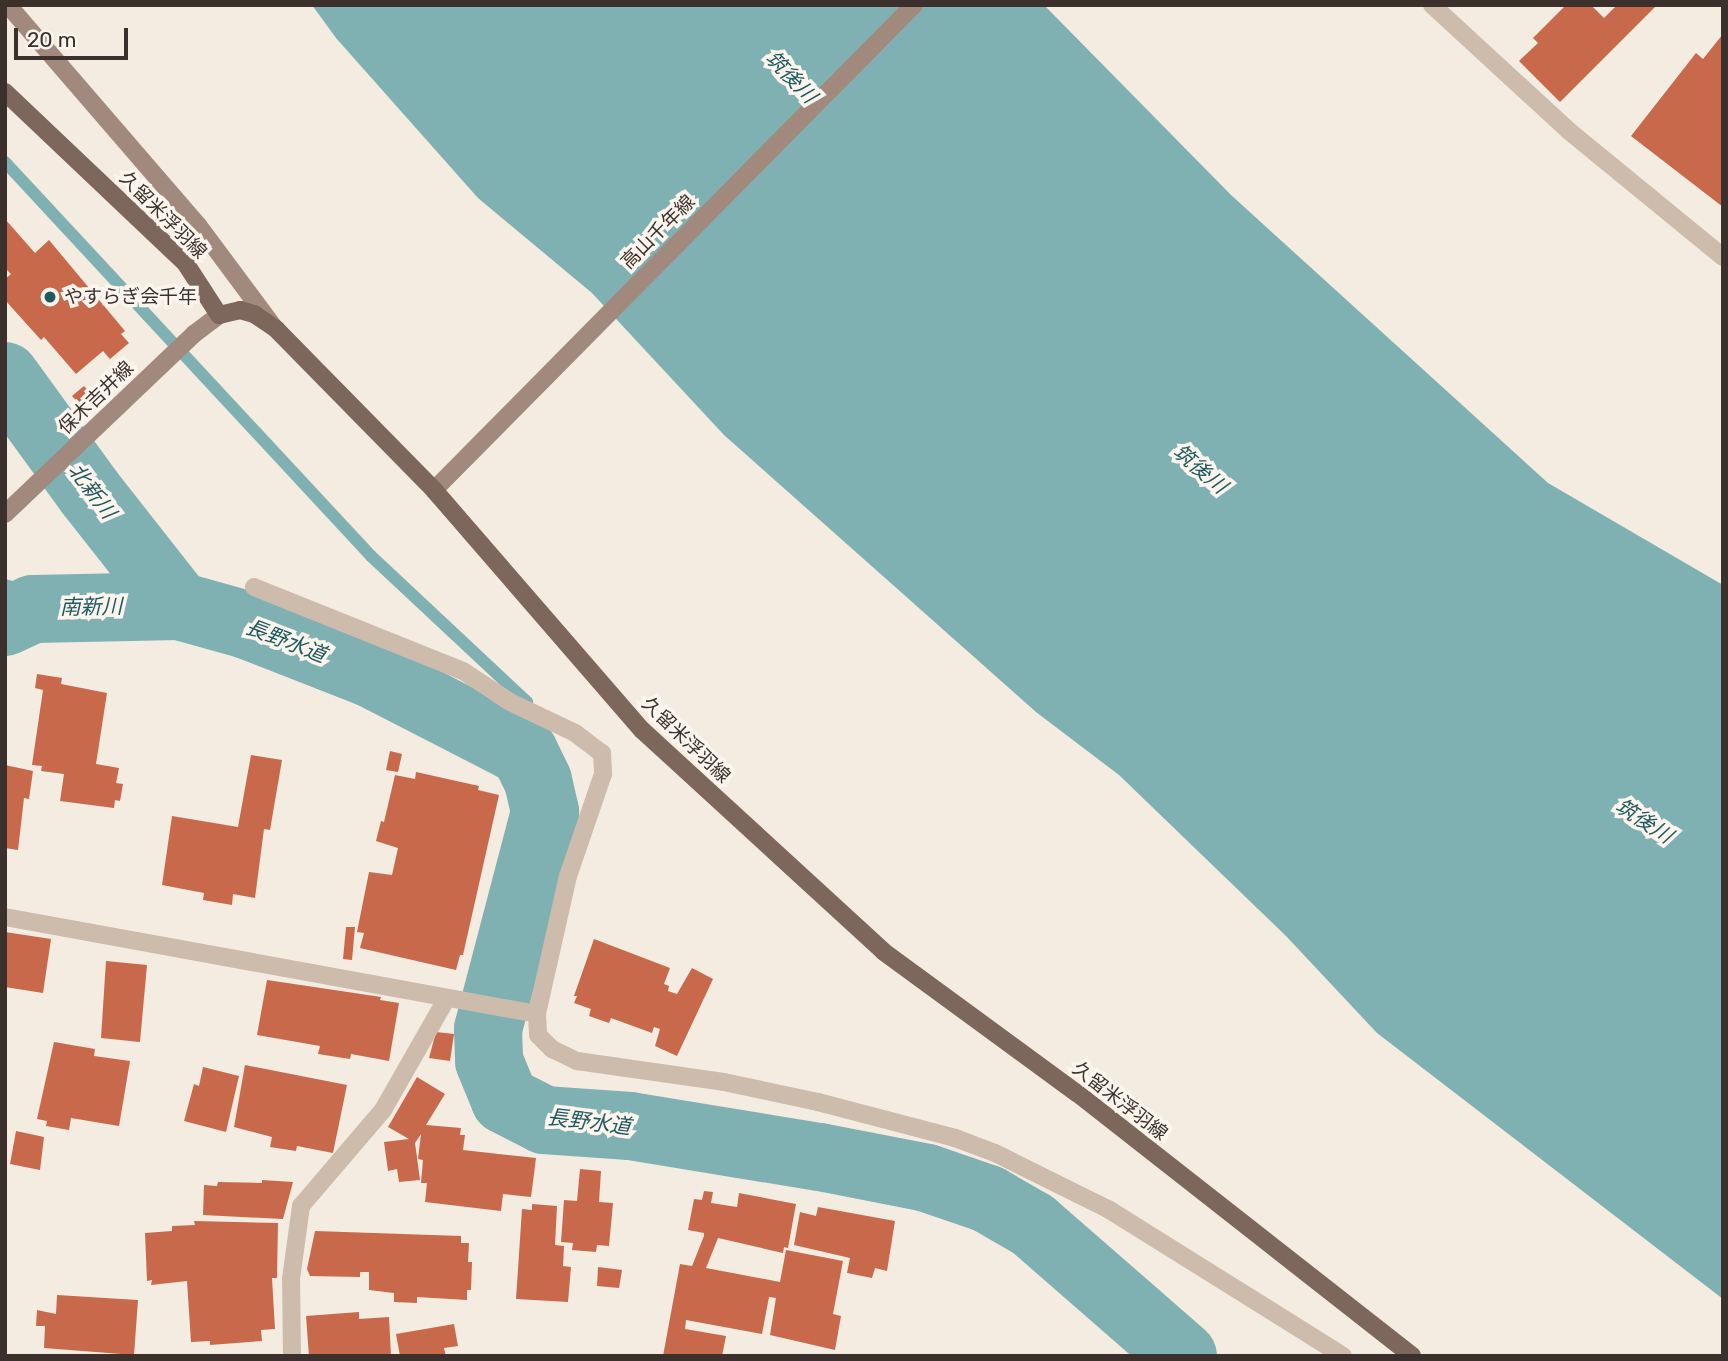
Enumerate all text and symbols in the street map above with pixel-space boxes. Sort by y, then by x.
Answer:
scale bar [18,14,131,58]
text: 20 m [27,27,76,52]
water label: 筑後川 [760,46,822,108]
street label: 久留米浮羽線 [115,167,211,263]
street label: 高山千年線 [616,190,700,274]
place label: やすらぎ会千年 [64,286,197,308]
marker: やすらぎ会千年 [42,289,58,305]
street label: 保木吉井線 [54,357,138,439]
water label: 筑後川 [1168,439,1232,499]
water label: 北新川 [63,458,121,524]
water label: 南新川 [59,594,123,620]
water label: 長野水道 [242,614,330,668]
street label: 久留米浮羽線 [637,692,735,788]
water label: 筑後川 [1611,793,1677,849]
street label: 久留米浮羽線 [1068,1057,1172,1145]
water label: 長野水道 [546,1104,632,1140]

